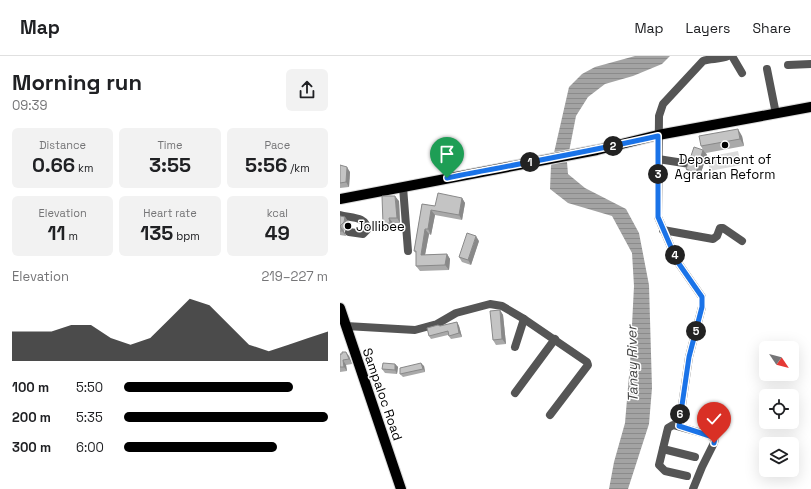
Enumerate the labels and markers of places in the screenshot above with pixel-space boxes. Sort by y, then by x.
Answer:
pin: 2 [603,136,623,156]
pin [430,137,464,178]
marker: Department of Agrarian Reform [720,140,730,150]
place label: Department of Agrarian Reform [675,151,775,183]
pin: 1 [520,152,540,172]
pin: 3 [648,164,668,184]
place label: Jollibee [356,218,405,235]
marker: Jollibee [343,221,353,231]
pin: 4 [665,245,685,265]
pin: 5 [686,321,706,341]
pin [697,402,731,443]
pin: 6 [670,404,690,424]

